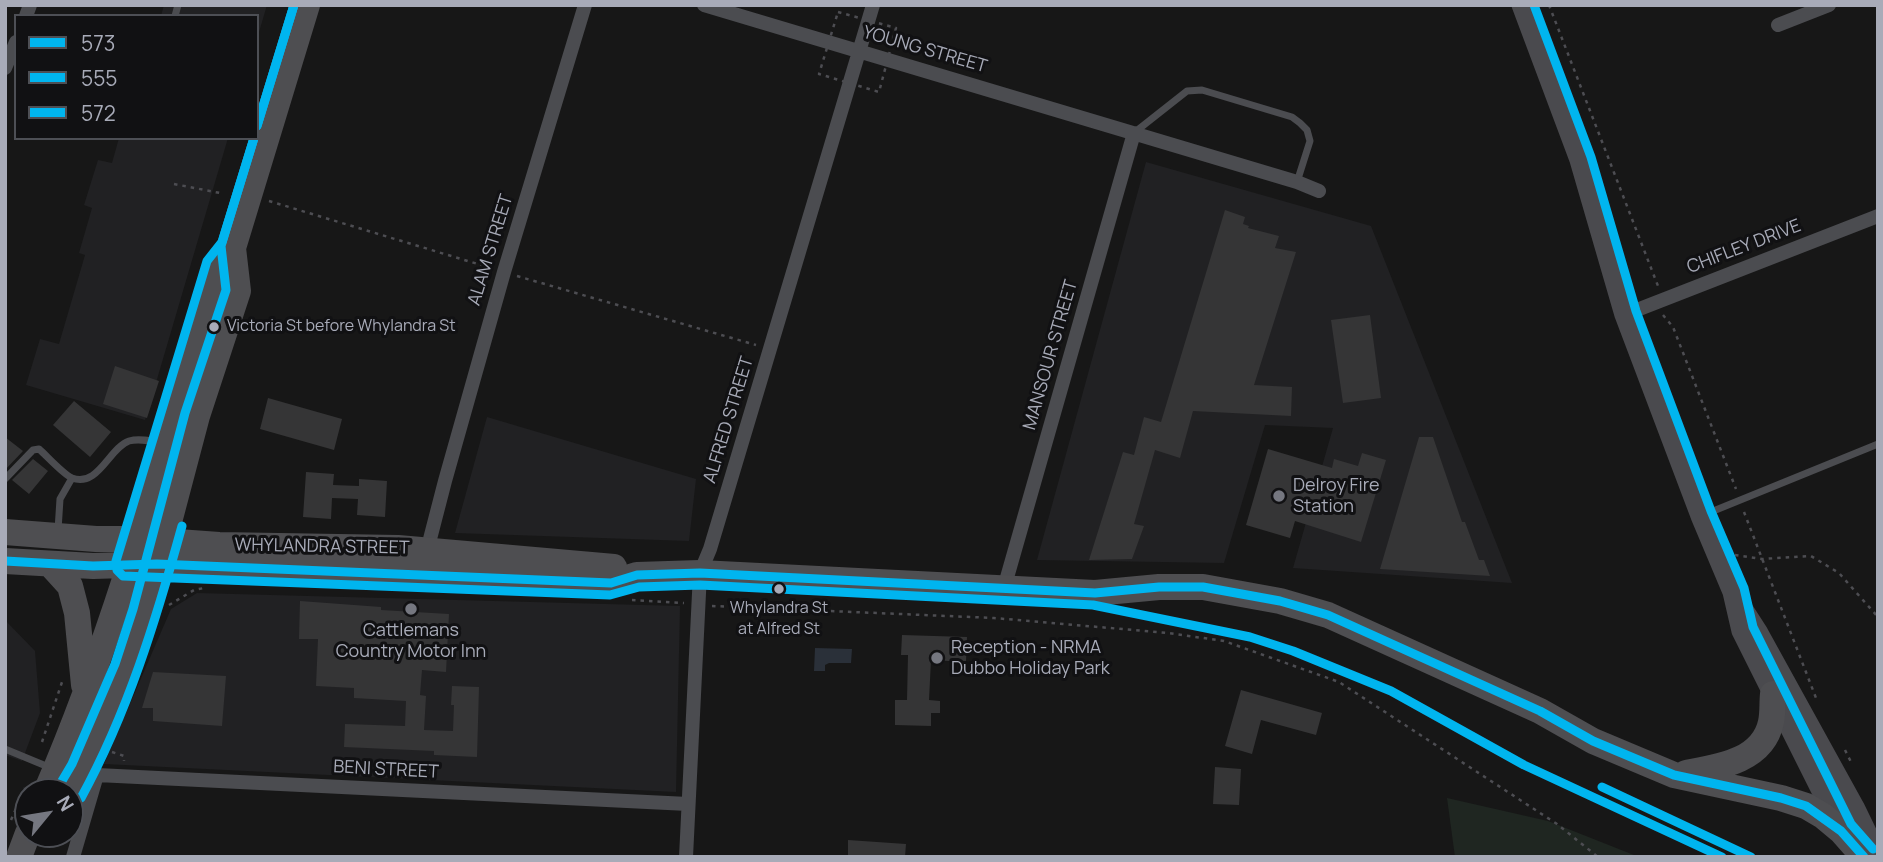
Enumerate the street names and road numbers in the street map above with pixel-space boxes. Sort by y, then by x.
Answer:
street label: YOUNG STREET [861,22,989,78]
street label: ALAM STREET [464,192,518,308]
street label: CHIFLEY DRIVE [1684,215,1804,279]
street label: MANSOUR STREET [1019,278,1083,432]
street label: ALFRED STREET [699,354,759,486]
street label: WHYLANDRA STREET [234,535,410,559]
street label: BENI STREET [333,756,439,784]

